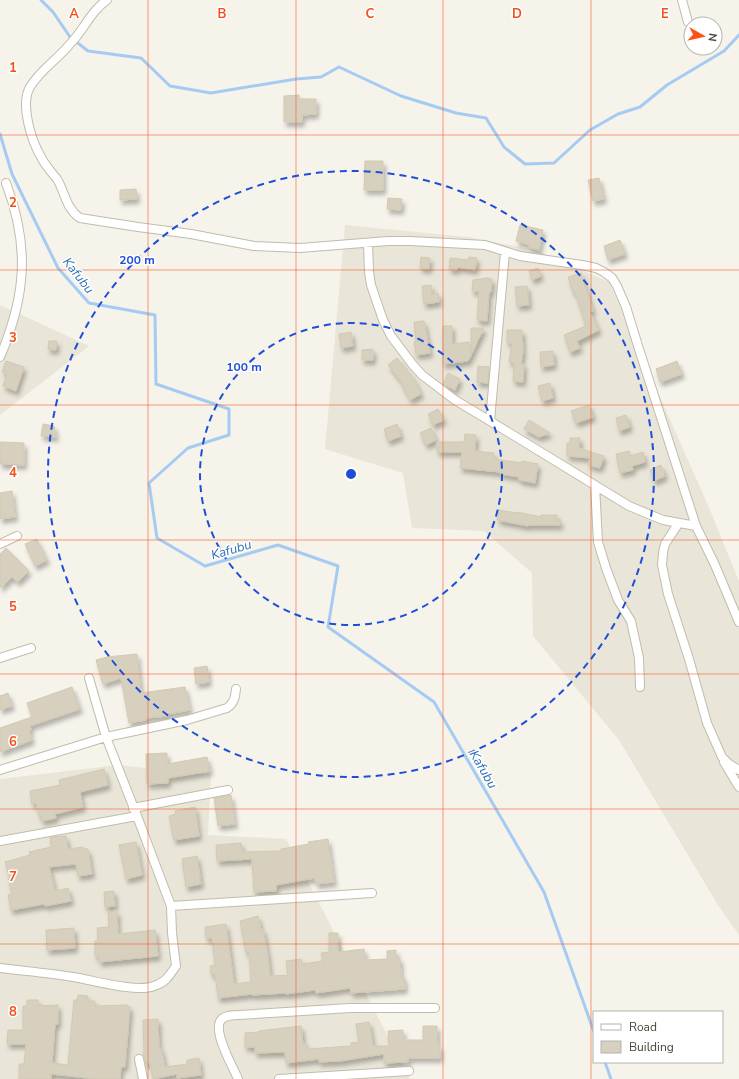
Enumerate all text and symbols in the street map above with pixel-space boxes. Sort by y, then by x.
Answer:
text: A [69,5,79,23]
text: B [218,5,227,23]
text: C [366,5,375,23]
text: D [512,5,522,23]
text: E [661,5,669,23]
north arrow [683,16,723,56]
text: N [704,32,720,42]
text: 1 [9,59,17,77]
text: 2 [9,194,17,212]
text: 200 m [119,252,155,268]
water label: Kafubu [58,254,98,298]
text: 3 [9,329,17,347]
text: 100 m [226,359,262,375]
text: 4 [9,464,17,482]
centre of rings [344,467,358,481]
water label: Kafubu [209,536,254,564]
text: 5 [9,598,17,616]
text: 6 [9,733,17,751]
water label: Kafubu [465,747,501,792]
text: 7 [9,868,17,886]
text: 8 [9,1003,17,1021]
legend [593,1011,723,1063]
text: Road [629,1019,657,1035]
text: Building [629,1039,674,1055]

